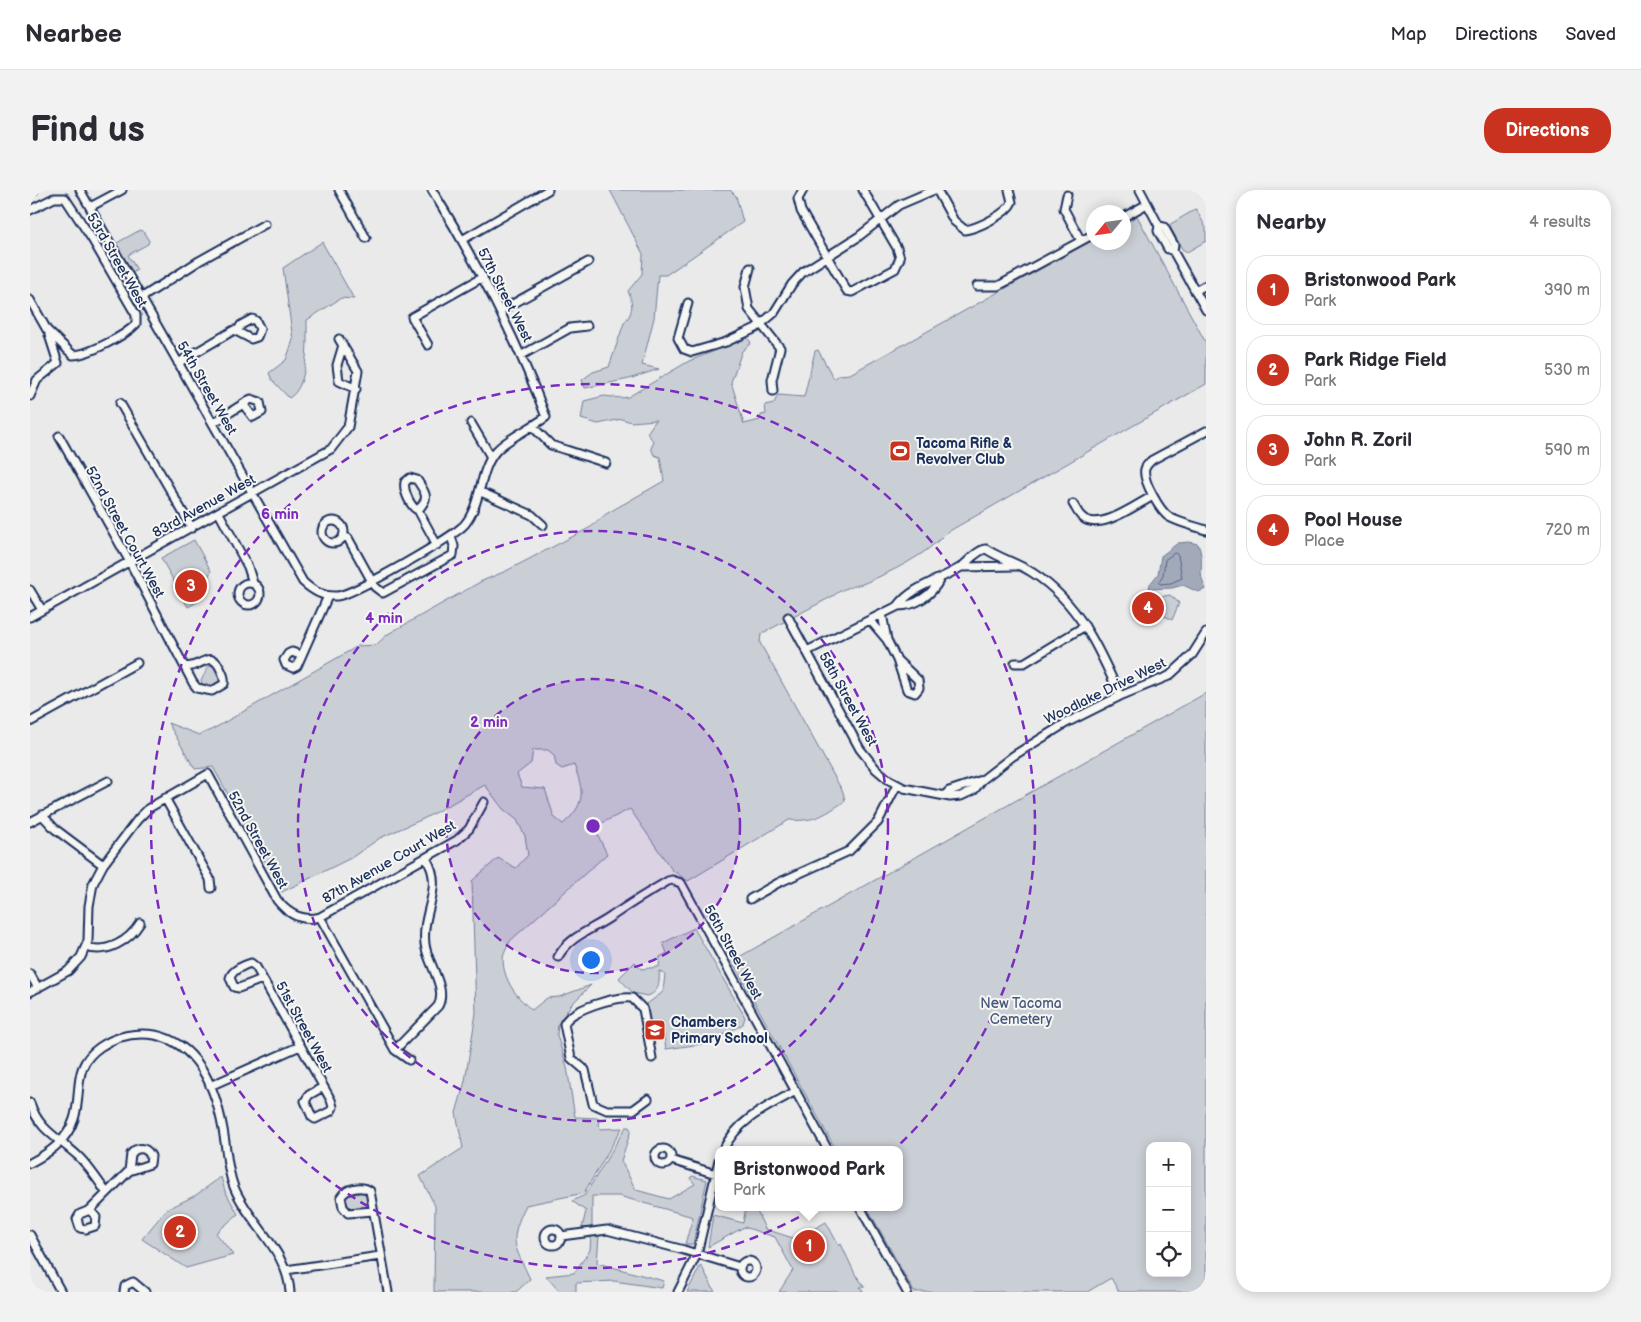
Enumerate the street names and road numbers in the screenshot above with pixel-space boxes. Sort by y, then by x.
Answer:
street label: 53rd Street West [83,210,151,311]
street label: 57th Street West [474,245,536,346]
street label: 54th Street West [173,338,241,438]
street label: 52nd Street Court West [82,463,169,601]
street label: 83rd Avenue West [150,470,259,541]
street label: 58th Street West [815,649,881,750]
street label: Woodlake Drive West [1041,654,1169,728]
street label: 52nd Street West [224,788,292,892]
street label: 87th Avenue Court West [319,816,459,907]
street label: 56th Street West [700,902,766,1003]
street label: 51st Street West [272,979,336,1076]

